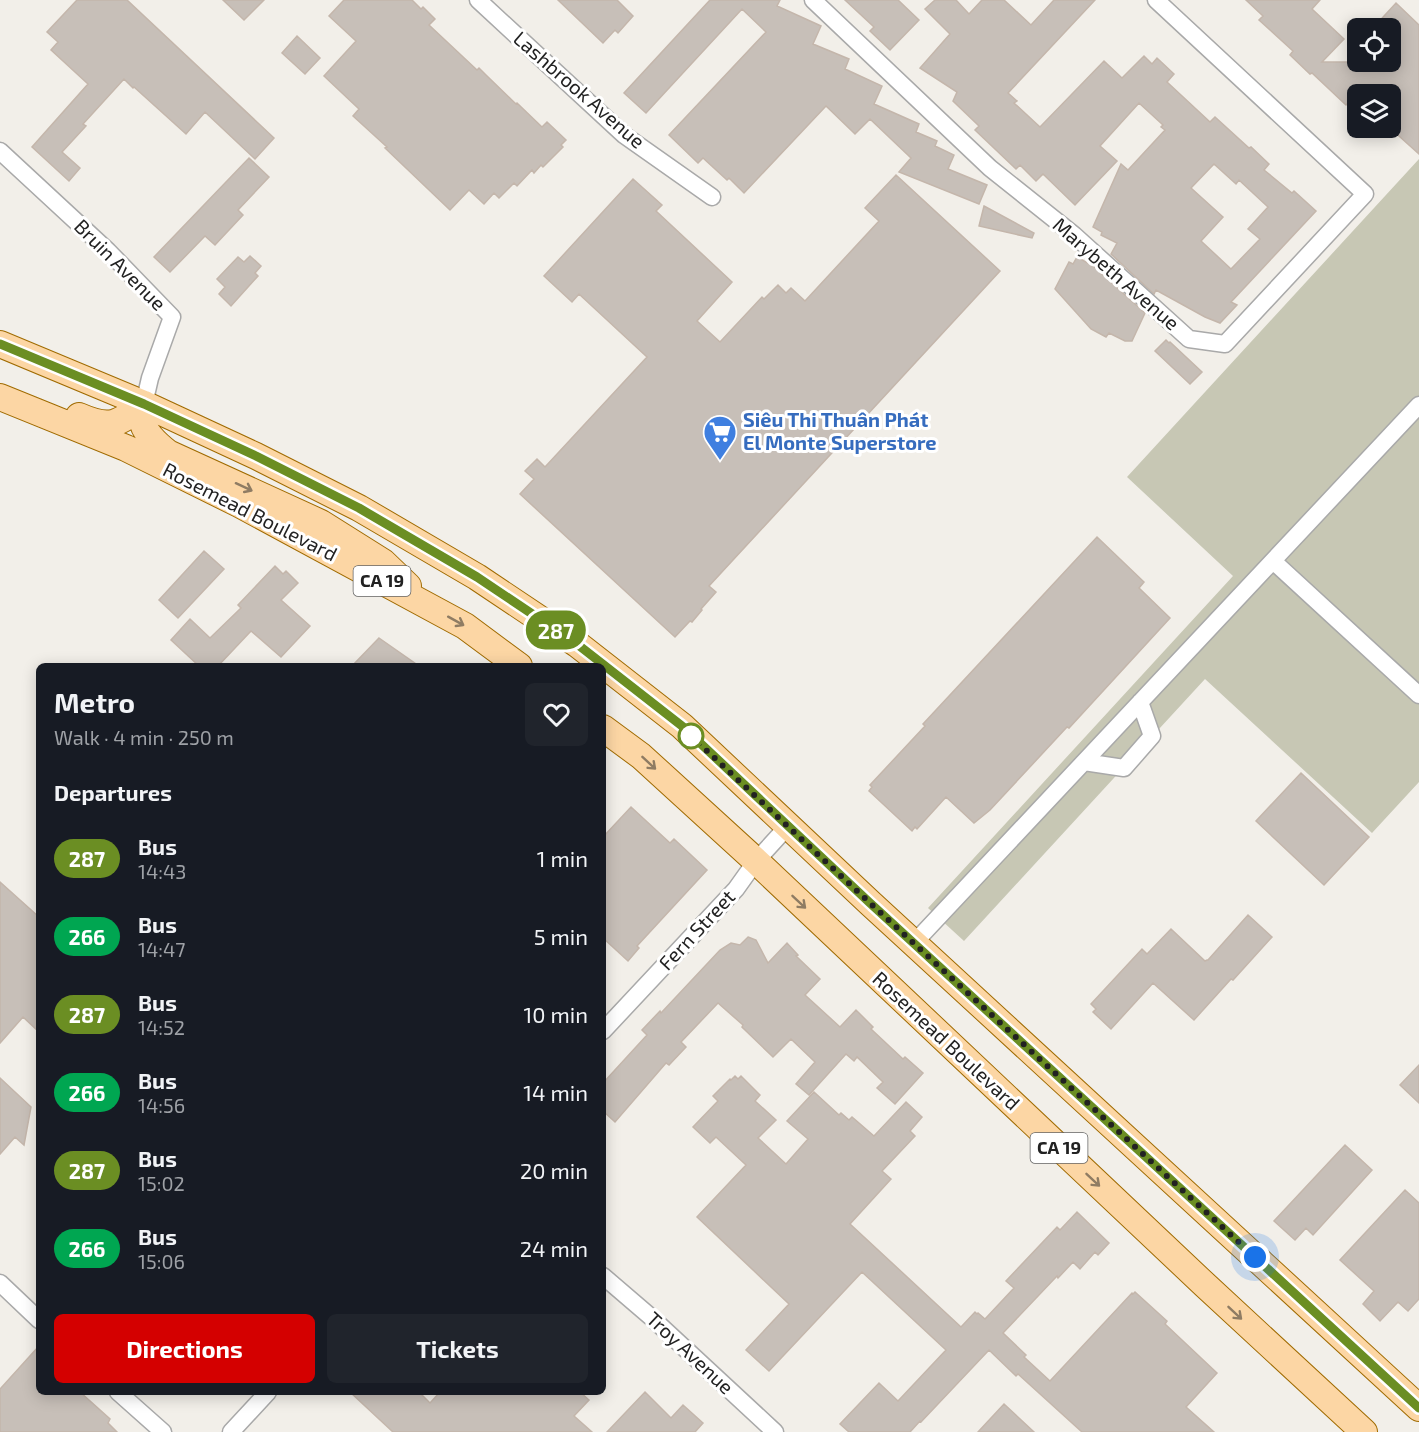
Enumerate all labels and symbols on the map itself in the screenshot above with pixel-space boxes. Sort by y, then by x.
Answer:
street label: Lashbrook Avenue [509,26,650,153]
street label: Marybeth Avenue [1049,212,1185,335]
street label: Bruin Avenue [70,214,171,315]
place label: Siêu Thi Thuân Phát El Monte Superstore [743,407,937,454]
supermarket icon: Siêu Thi Thuân Phát El Monte Superstore [702,414,738,461]
street label: Rosemead Boulevard [159,457,342,565]
one-way arrow [235,482,253,493]
road number: CA 19 [354,566,410,596]
line badge: 287 [522,610,590,650]
one-way arrow [447,616,465,627]
unlabelled marker [678,723,704,749]
one-way arrow [642,756,657,770]
street label: Fern Street [653,884,740,974]
one-way arrow [791,894,806,909]
street label: Rosemead Boulevard [868,966,1025,1115]
road number: CA 19 [1030,1133,1088,1163]
one-way arrow [1085,1173,1100,1187]
your location [1240,1242,1270,1272]
street label: Troy Avenue [642,1306,739,1399]
one-way arrow [1227,1306,1242,1320]

